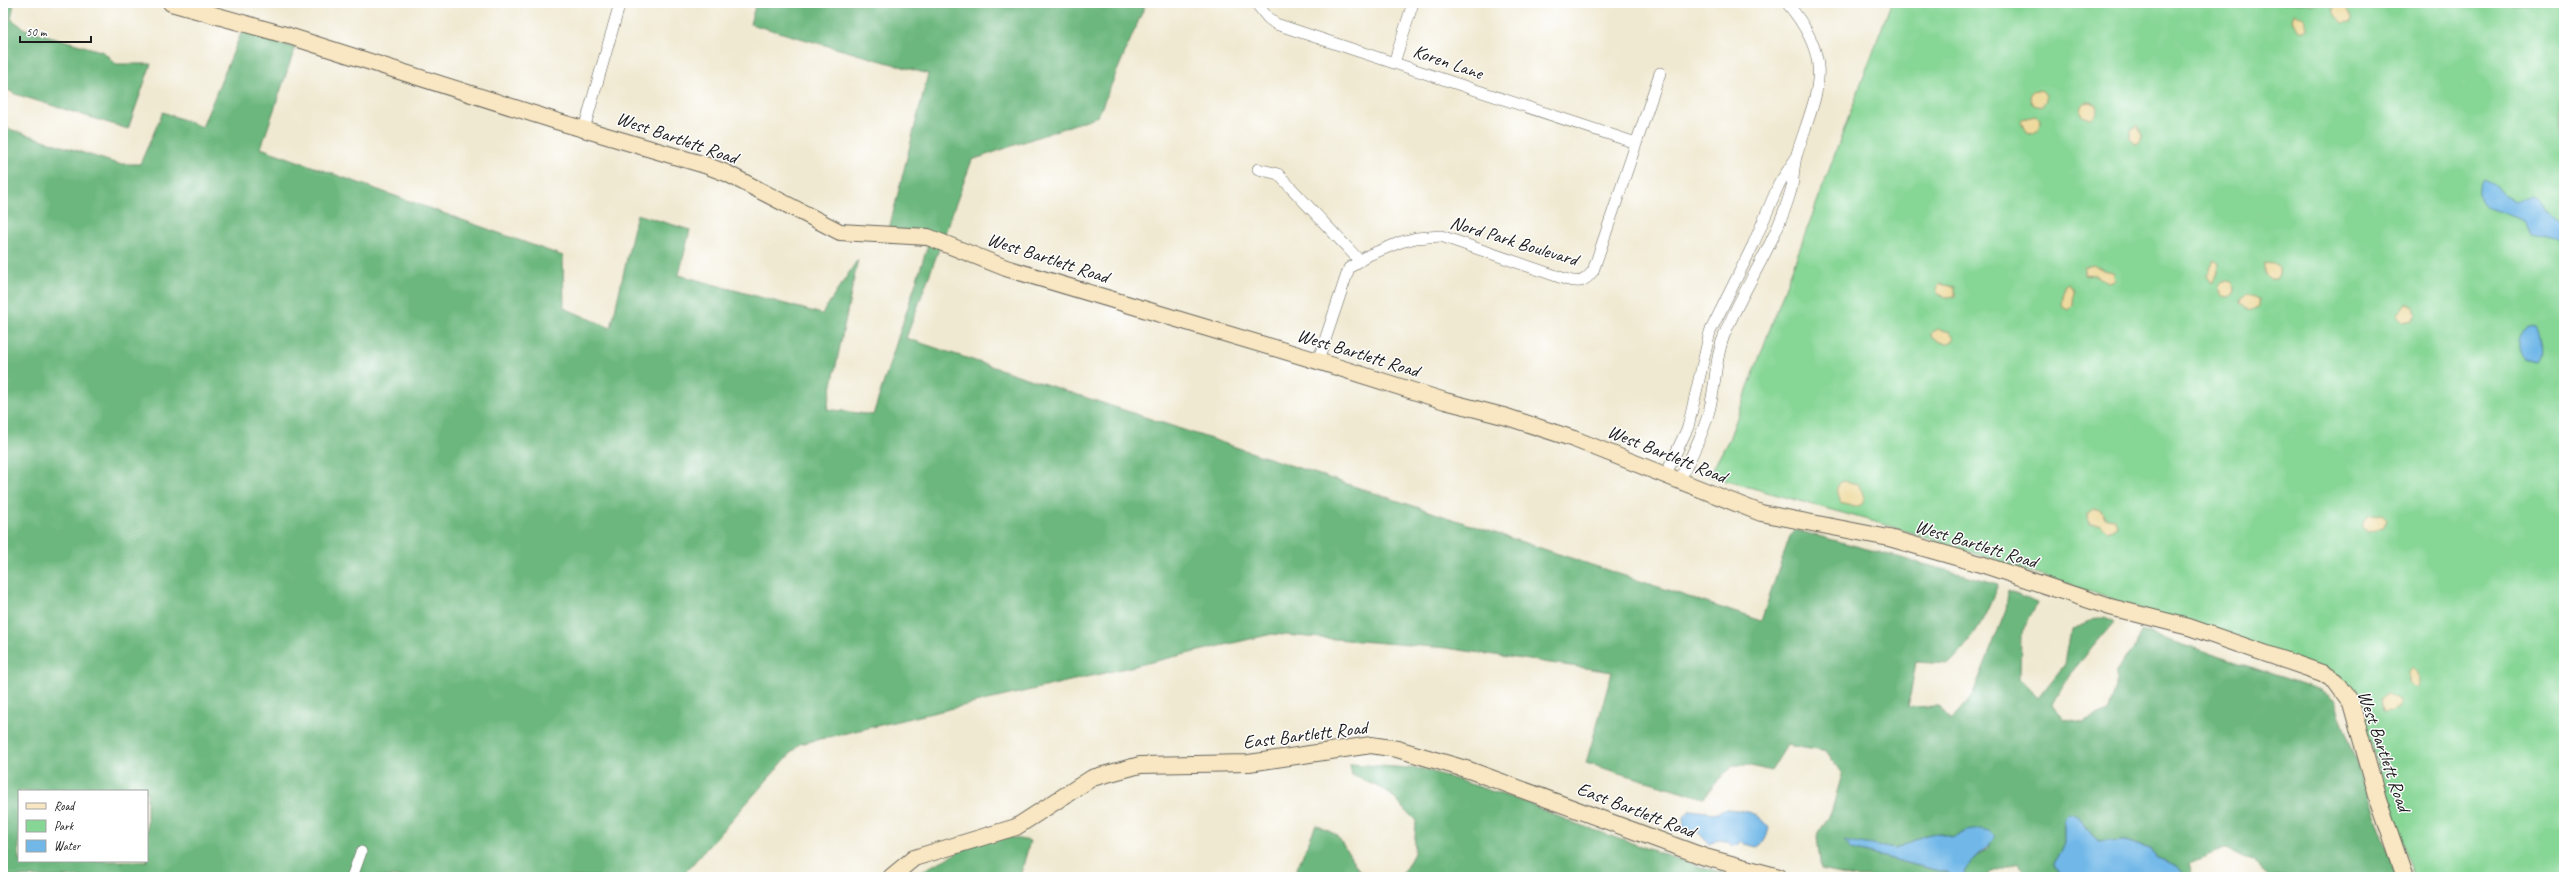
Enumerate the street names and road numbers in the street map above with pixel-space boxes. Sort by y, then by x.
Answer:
street label: Koren Lane [1410,39,1488,86]
street label: West Bartlett Road [613,106,744,171]
street label: Nord Park Boulevard [1447,210,1584,273]
street label: West Bartlett Road [984,227,1115,290]
street label: West Bartlett Road [1294,323,1425,384]
street label: West Bartlett Road [1604,419,1733,490]
street label: West Bartlett Road [1912,514,2043,575]
street label: West Bartlett Road [2352,687,2417,818]
street label: East Bartlett Road [1242,715,1372,755]
street label: East Bartlett Road [1573,776,1702,845]

